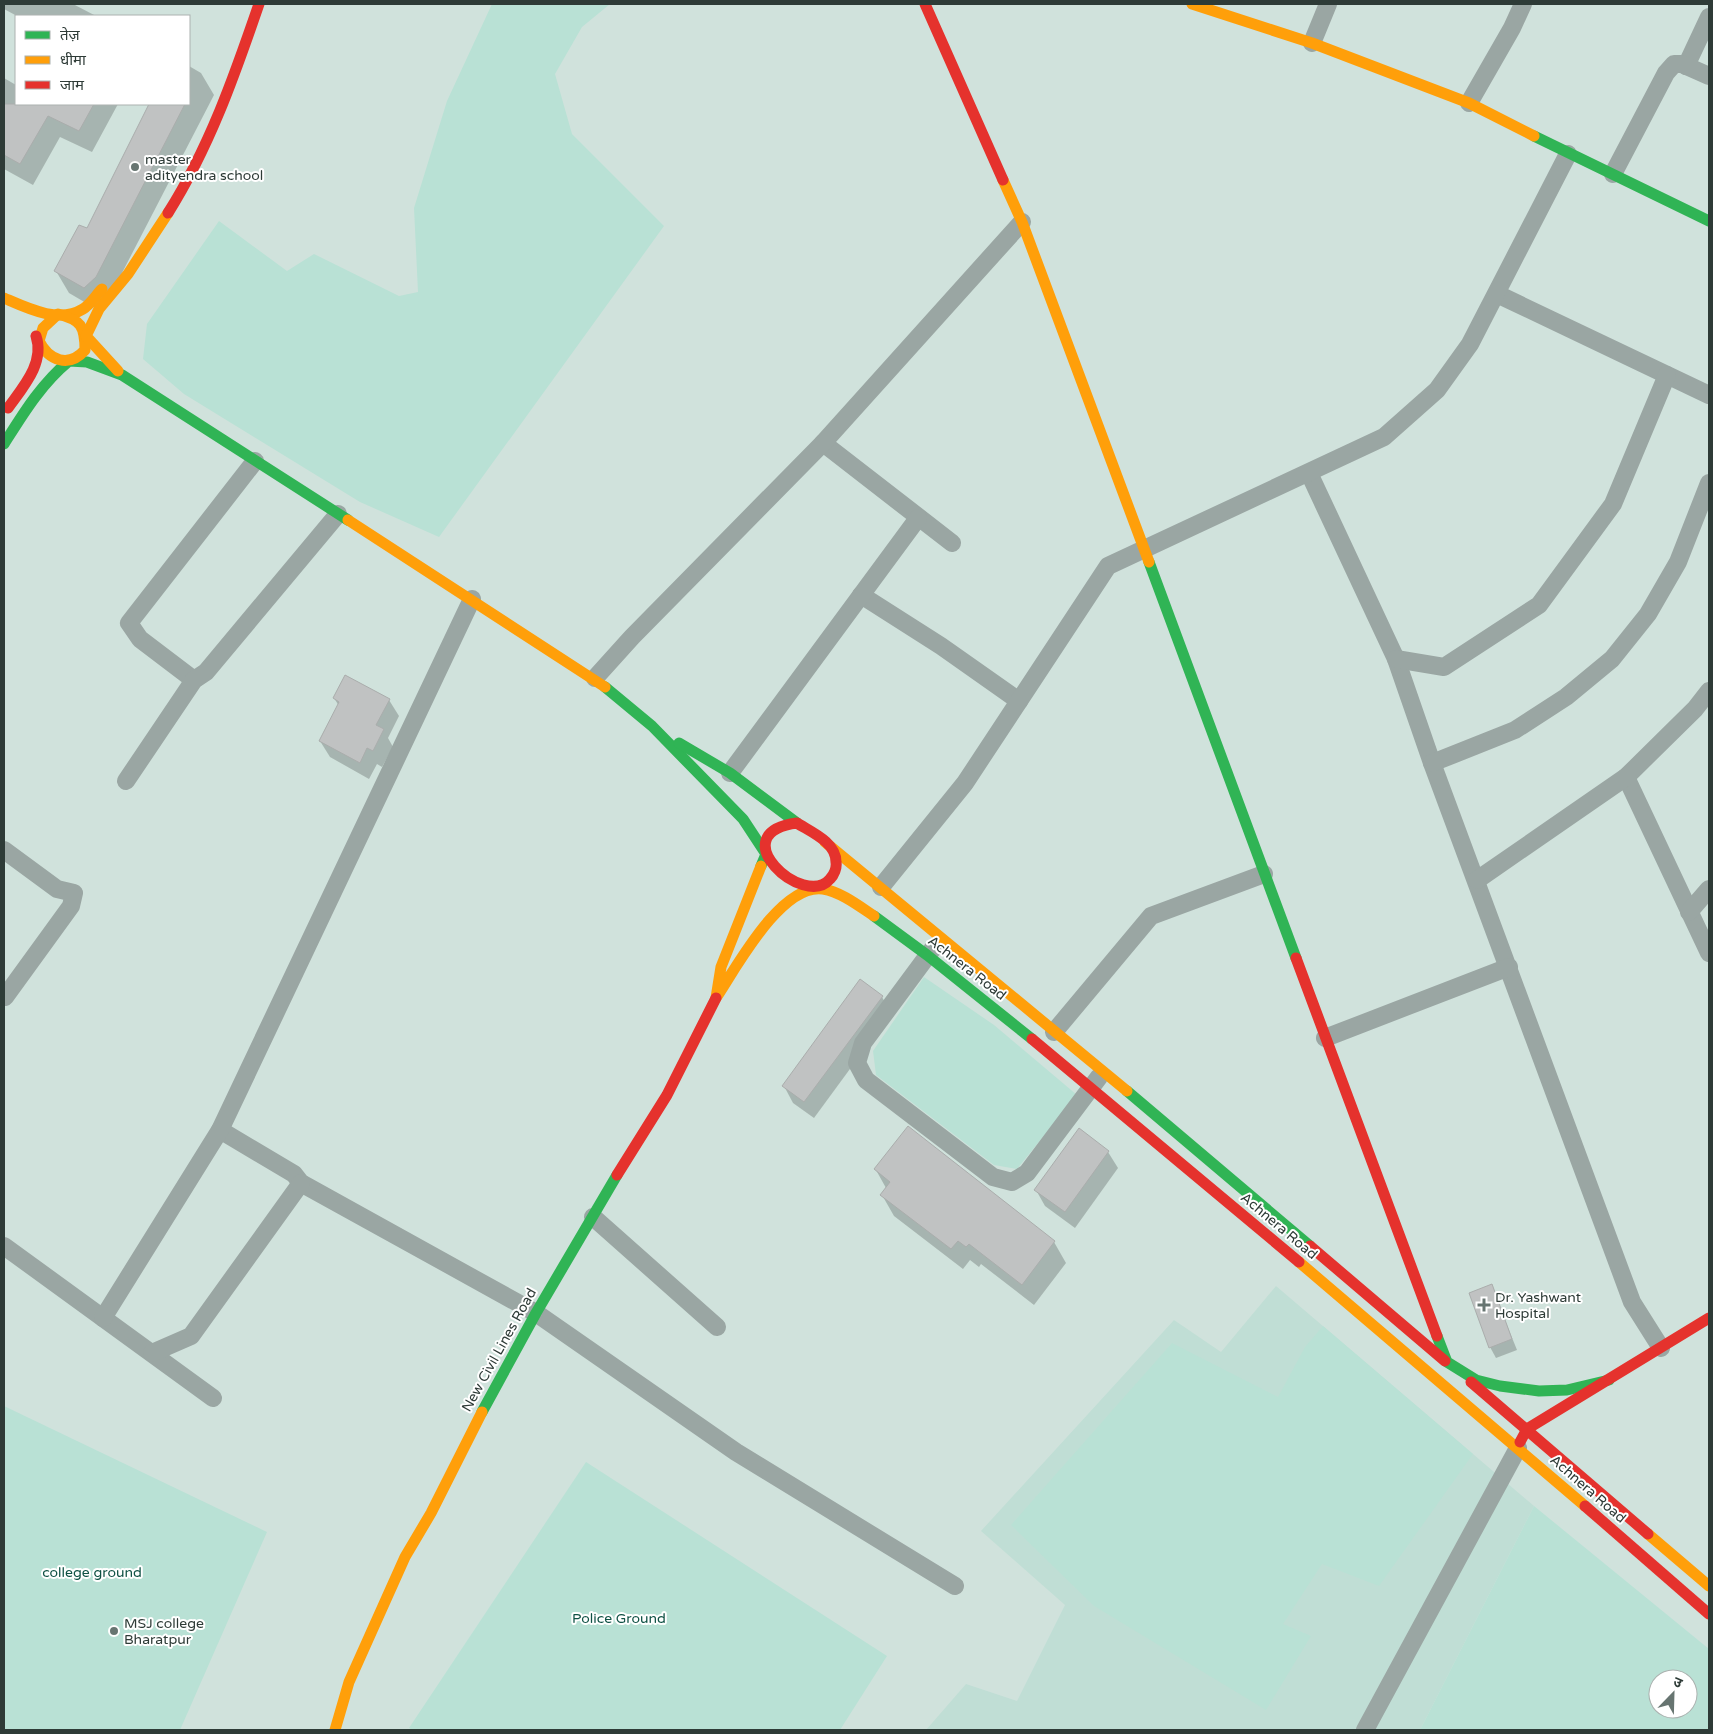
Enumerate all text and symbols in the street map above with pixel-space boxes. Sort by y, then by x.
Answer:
legend [15,15,190,105]
text: तेज़ [60,26,81,44]
text: धीमा [60,51,87,69]
text: जाम [60,76,85,94]
place label: master adityendra school [145,151,263,184]
marker: master adityendra school [129,161,141,173]
street label: Achnera Road [924,932,1010,1004]
street label: Achnera Road [1237,1189,1321,1263]
street label: New Civil Lines Road [458,1285,540,1415]
place label: Dr. Yashwant Hospital [1495,1289,1582,1322]
marker: Dr. Yashwant Hospital [1477,1298,1491,1312]
street label: Achnera Road [1547,1451,1629,1527]
park label: college ground [42,1564,142,1581]
park label: Police Ground [572,1610,666,1627]
place label: MSJ college Bharatpur [124,1615,204,1648]
marker: MSJ college Bharatpur [108,1625,120,1637]
north arrow [1648,1669,1698,1719]
text: उ [1671,1673,1686,1692]

